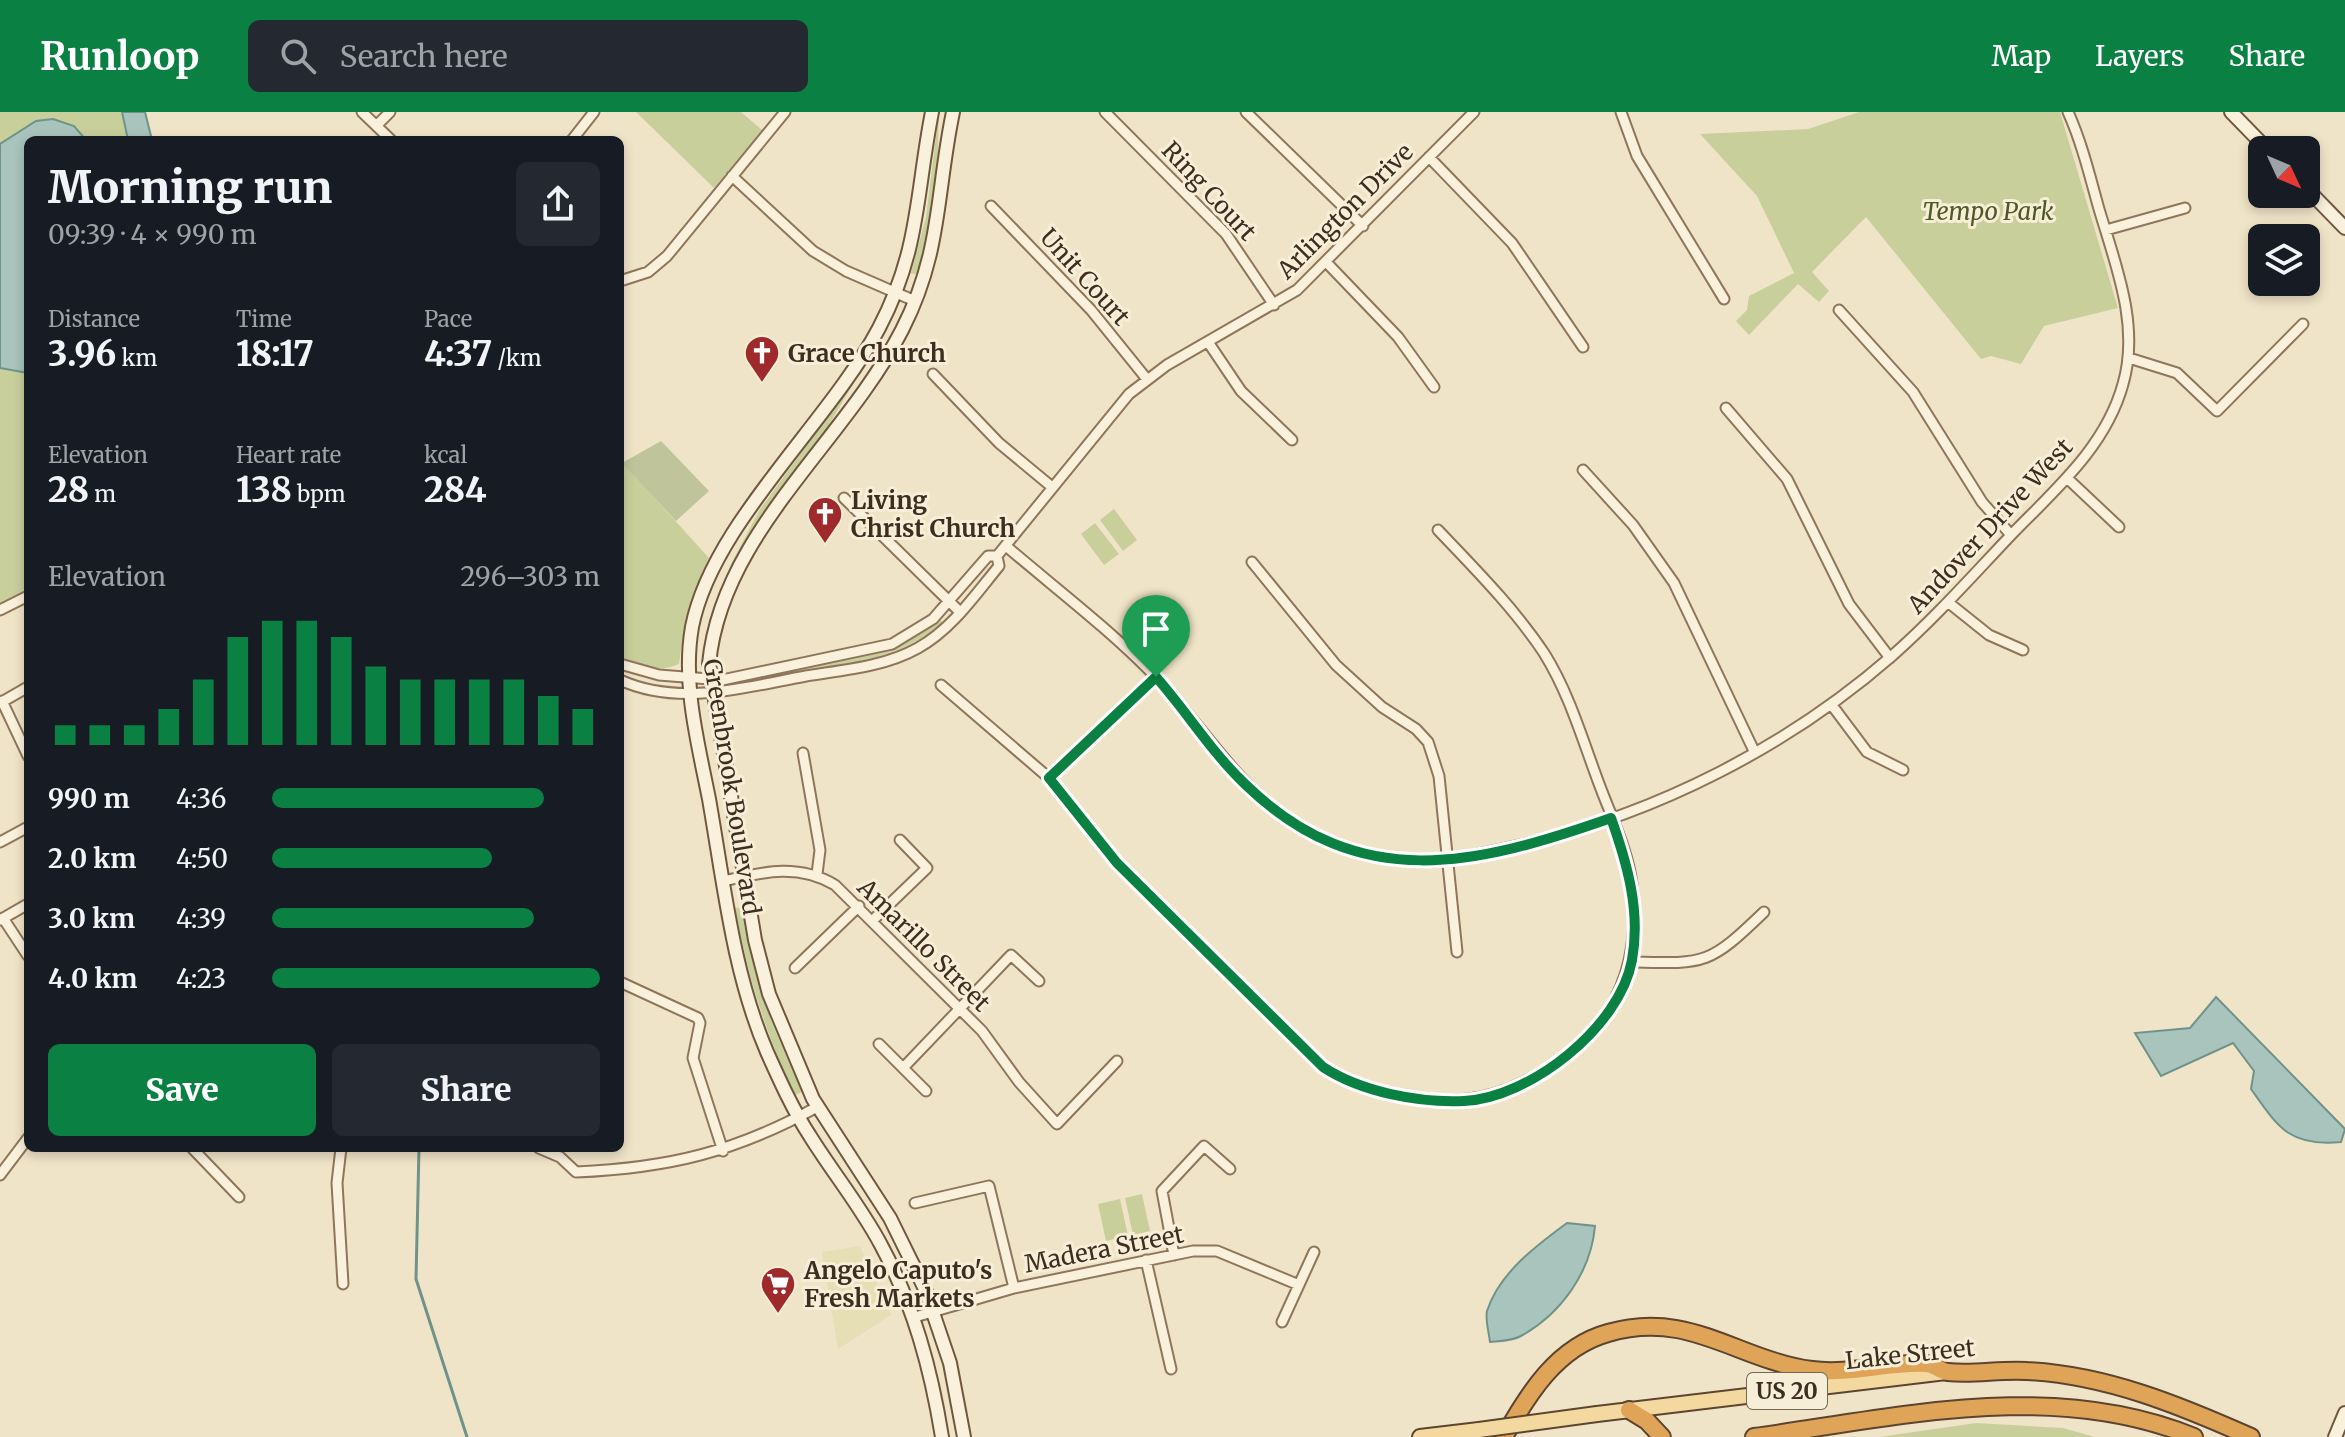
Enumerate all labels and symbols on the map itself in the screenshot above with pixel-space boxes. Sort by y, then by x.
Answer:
street label: Ring Court [1155,135,1263,248]
north arrow [2248,136,2320,208]
street label: Arlington Drive [1270,137,1419,286]
park label: Tempo Park [1922,196,2054,227]
street label: Unit Court [1033,222,1137,332]
church icon: Grace Church [743,334,781,384]
place label: Grace Church [788,338,946,369]
street label: Andover Drive West [1900,431,2080,621]
place label: Living Christ Church [851,485,1015,544]
church icon: Living Christ Church [806,495,844,545]
pin [1122,595,1190,677]
street label: Greenbrook Boulevard [696,657,768,917]
street label: Amarillo Street [850,871,997,1018]
street label: Madera Street [1022,1218,1187,1280]
place label: Angelo Caputo's Fresh Markets [803,1255,992,1314]
supermarket icon: Angelo Caputo's Fresh Markets [759,1265,797,1315]
street label: Lake Street [1844,1332,1977,1376]
road number: US 20 [1747,1373,1827,1409]

